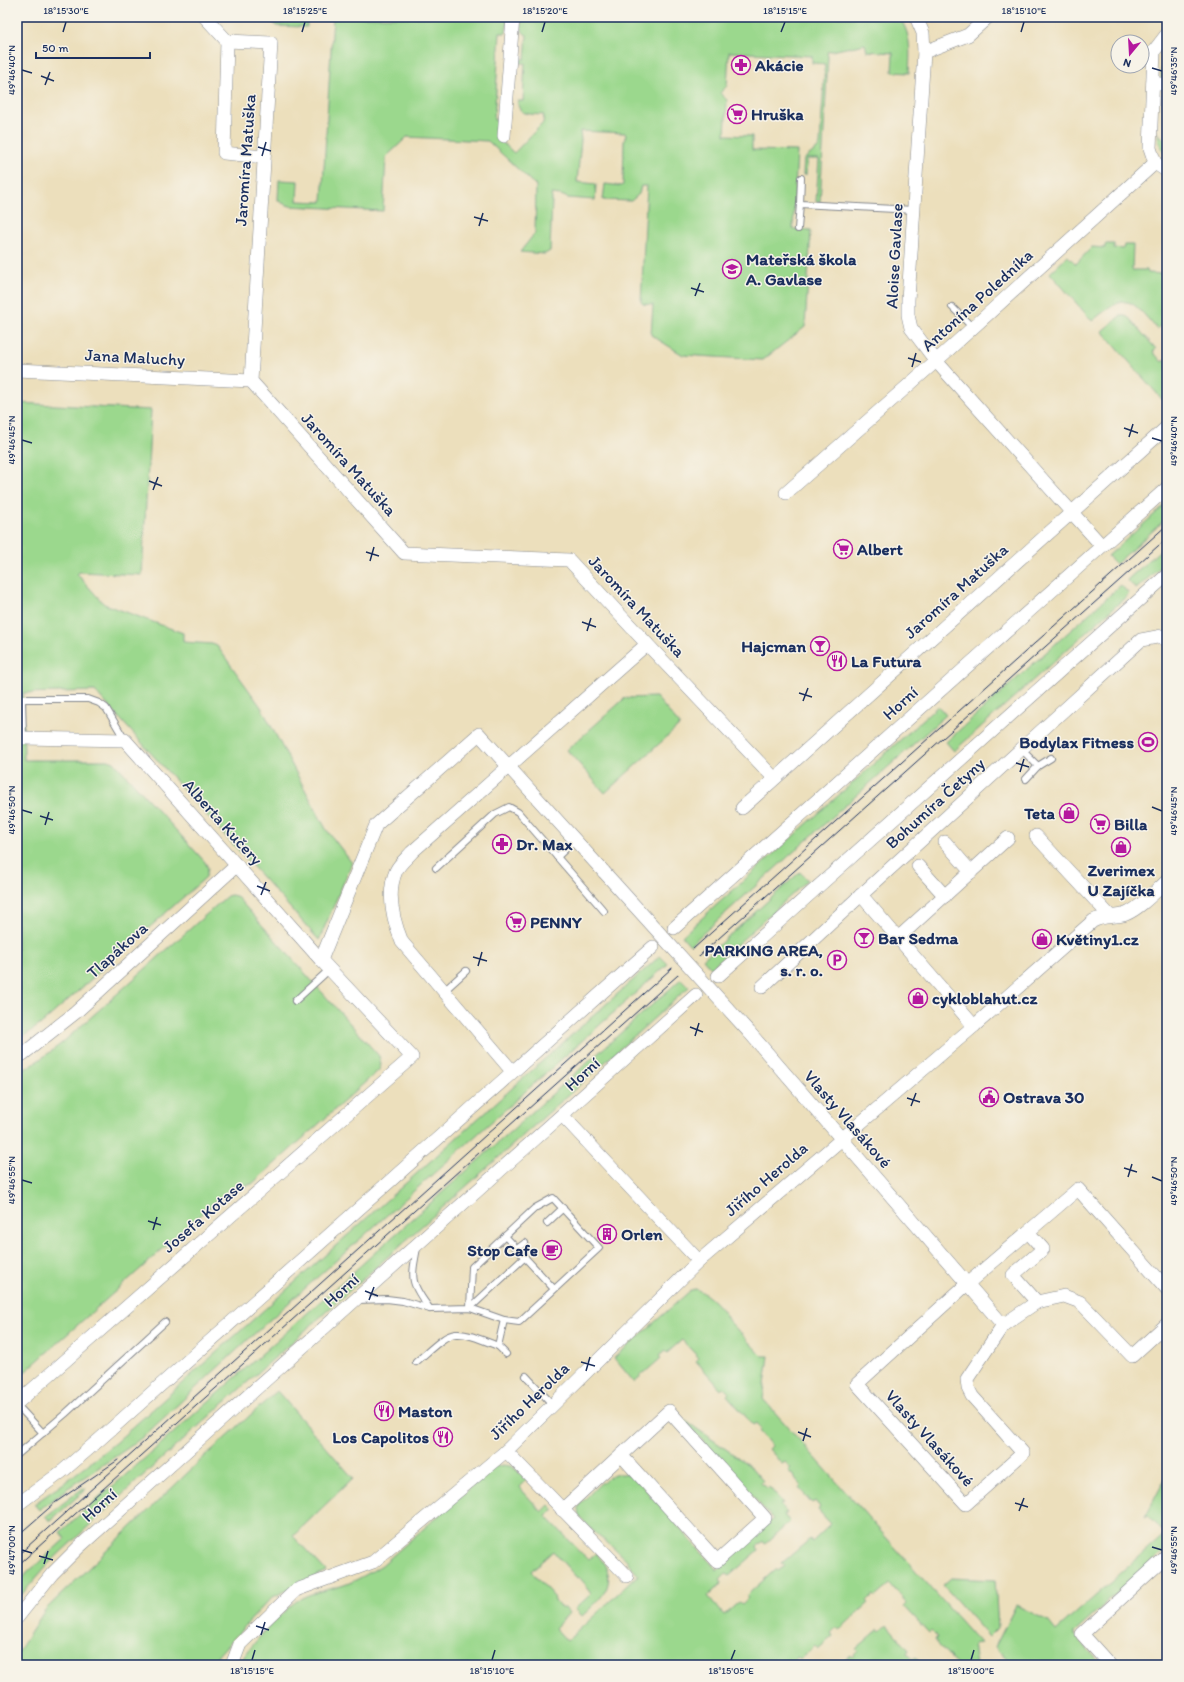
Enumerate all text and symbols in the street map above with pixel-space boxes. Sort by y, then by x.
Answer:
text: 18°15'30"E [43,4,89,17]
text: 18°15'25"E [283,4,328,17]
text: 18°15'20"E [522,4,568,17]
text: 18°15'15"E [763,4,807,17]
text: 18°15'10"E [1002,4,1047,17]
scale bar [36,34,150,60]
north arrow [1110,34,1150,74]
text: 50 m [42,41,68,55]
text: 49°46'40"N [5,45,18,95]
text: 49°46'35"N [1167,47,1180,95]
pharmacy icon: Akácie [730,54,752,76]
place label: Akácie [754,55,804,75]
text: N [1122,56,1133,70]
street label: Jaromíra Matuška [230,93,260,227]
supermarket icon: Hruška [726,103,748,125]
place label: Hruška [751,104,804,124]
street label: Aloise Gavlase [881,203,907,309]
street label: Antonína Poledníka [917,245,1037,355]
place label: Mateřská škola A. Gavlase [745,249,857,289]
school or university icon: Mateřská škola A. Gavlase [721,258,743,280]
street label: Jana Maluchy [84,344,186,370]
street label: Jaromíra Matuška [297,408,401,520]
text: 49°46'45"N [5,415,18,465]
text: 49°46'40"N [1167,416,1180,466]
supermarket icon: Albert [832,538,854,560]
place label: Albert [856,539,903,559]
street label: Jaromíra Matuška [900,539,1012,643]
street label: Jaromíra Matuška [585,551,690,661]
bar icon: Hajcman [809,635,831,657]
place label: Hajcman [741,636,806,657]
restaurant icon: La Futura [826,650,848,672]
place label: La Futura [851,651,922,671]
street label: Horní [878,682,922,724]
sports icon: Bodylax Fitness [1137,731,1159,753]
place label: Bodylax Fitness [1019,732,1134,753]
street label: Bohumíra Četyny [881,753,989,853]
street label: Alberta Kučery [179,775,267,869]
text: 49°46'50"N [5,785,18,835]
text: 49°46'45"N [1167,786,1180,836]
shop icon: Teta [1058,802,1080,824]
place label: Teta [1023,803,1056,823]
supermarket icon: Billa [1089,813,1111,835]
place label: Billa [1114,814,1148,834]
pharmacy icon: Dr. Max [491,833,513,855]
place label: Dr. Max [516,834,574,854]
shop icon: Zverimex U Zajíčka [1110,836,1132,858]
place label: Zverimex U Zajíčka [1087,860,1155,901]
supermarket icon: PENNY [505,911,527,933]
place label: PENNY [530,912,582,932]
street label: Tlapákova [83,918,152,982]
bar icon: Bar Sedma [853,927,875,949]
place label: Bar Sedma [878,928,958,948]
shop icon: Květiny1.cz [1031,928,1053,950]
place label: Květiny1.cz [1056,929,1139,950]
place label: PARKING AREA, s. r. o. [704,940,823,980]
parking icon: PARKING AREA, s. r. o. [826,949,848,971]
shop icon: cykloblahut.cz [907,987,929,1009]
place label: cykloblahut.cz [932,988,1037,1009]
street label: Horní [560,1053,604,1095]
street label: Vlasty Vlasákové [800,1066,896,1172]
public building icon: Ostrava 30 [978,1086,1000,1108]
place label: Ostrava 30 [1003,1087,1085,1107]
street label: Jiřího Herolda [721,1138,811,1220]
text: 49°46'55"N [5,1156,18,1204]
text: 49°46'50"N [1167,1156,1180,1206]
street label: Josefa Kotase [158,1175,248,1257]
building icon: Orlen [596,1223,618,1245]
place label: Orlen [621,1224,663,1244]
cafe icon: Stop Cafe [541,1239,563,1261]
place label: Stop Cafe [467,1240,538,1261]
street label: Horní [319,1269,363,1311]
street label: Jiřího Herolda [485,1358,573,1444]
street label: Vlasty Vlasákové [881,1386,979,1490]
restaurant icon: Maston [373,1400,395,1422]
place label: Maston [398,1401,453,1421]
restaurant icon: Los Capolitos [432,1426,454,1448]
place label: Los Capolitos [332,1427,429,1448]
street label: Horní [77,1484,121,1526]
text: 49°47'00"N [5,1525,18,1575]
text: 49°46'55"N [1167,1526,1180,1574]
text: 18°15'15"E [230,1664,274,1677]
text: 18°15'10"E [470,1664,515,1677]
text: 18°15'05"E [708,1664,754,1677]
text: 18°15'00"E [948,1664,995,1677]

